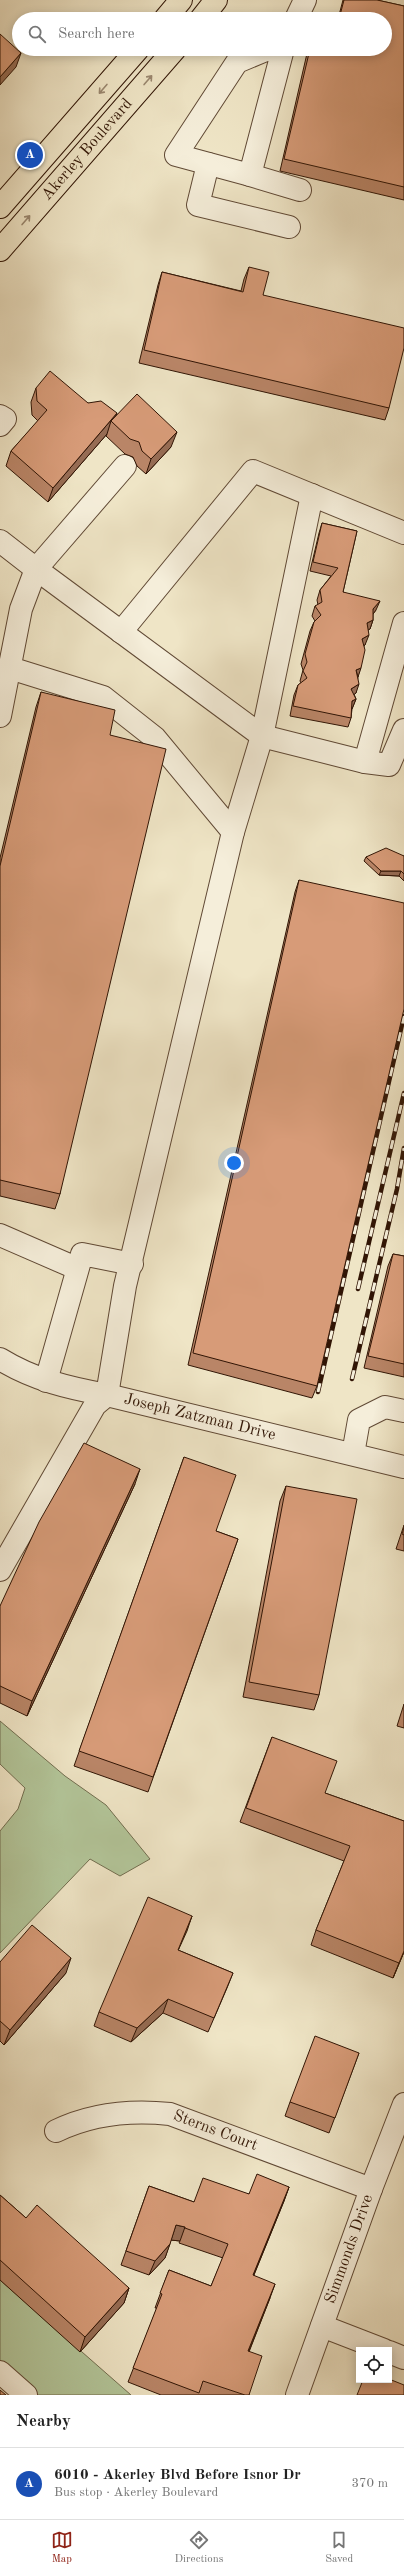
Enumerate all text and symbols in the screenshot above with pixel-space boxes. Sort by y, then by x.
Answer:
search box [12,12,392,56]
icon: search [26,23,48,45]
text: Search here [58,27,135,42]
one-way arrow [143,75,152,85]
one-way arrow [99,84,108,94]
street label: Akerley Boulevard [39,96,136,204]
pin: A [17,140,43,170]
one-way arrow [21,215,30,226]
your location [224,1153,244,1173]
street label: Joseph Zatzman Drive [122,1391,277,1444]
street label: Sterns Court [171,2108,260,2154]
street label: Simmonds Drive [323,2193,376,2306]
map controls [356,2347,392,2383]
button: locate [356,2347,392,2383]
text: Nearby [16,2413,71,2430]
text: 6010 - Akerley Blvd Before Isnor Dr [54,2468,301,2483]
text: A [24,2477,34,2490]
text: 370 m [351,2477,388,2490]
text: Bus stop · Akerley Boulevard [54,2486,218,2499]
tab: Map [51,2529,73,2567]
tab: Directions [175,2529,223,2567]
tab: Saved [325,2529,353,2567]

